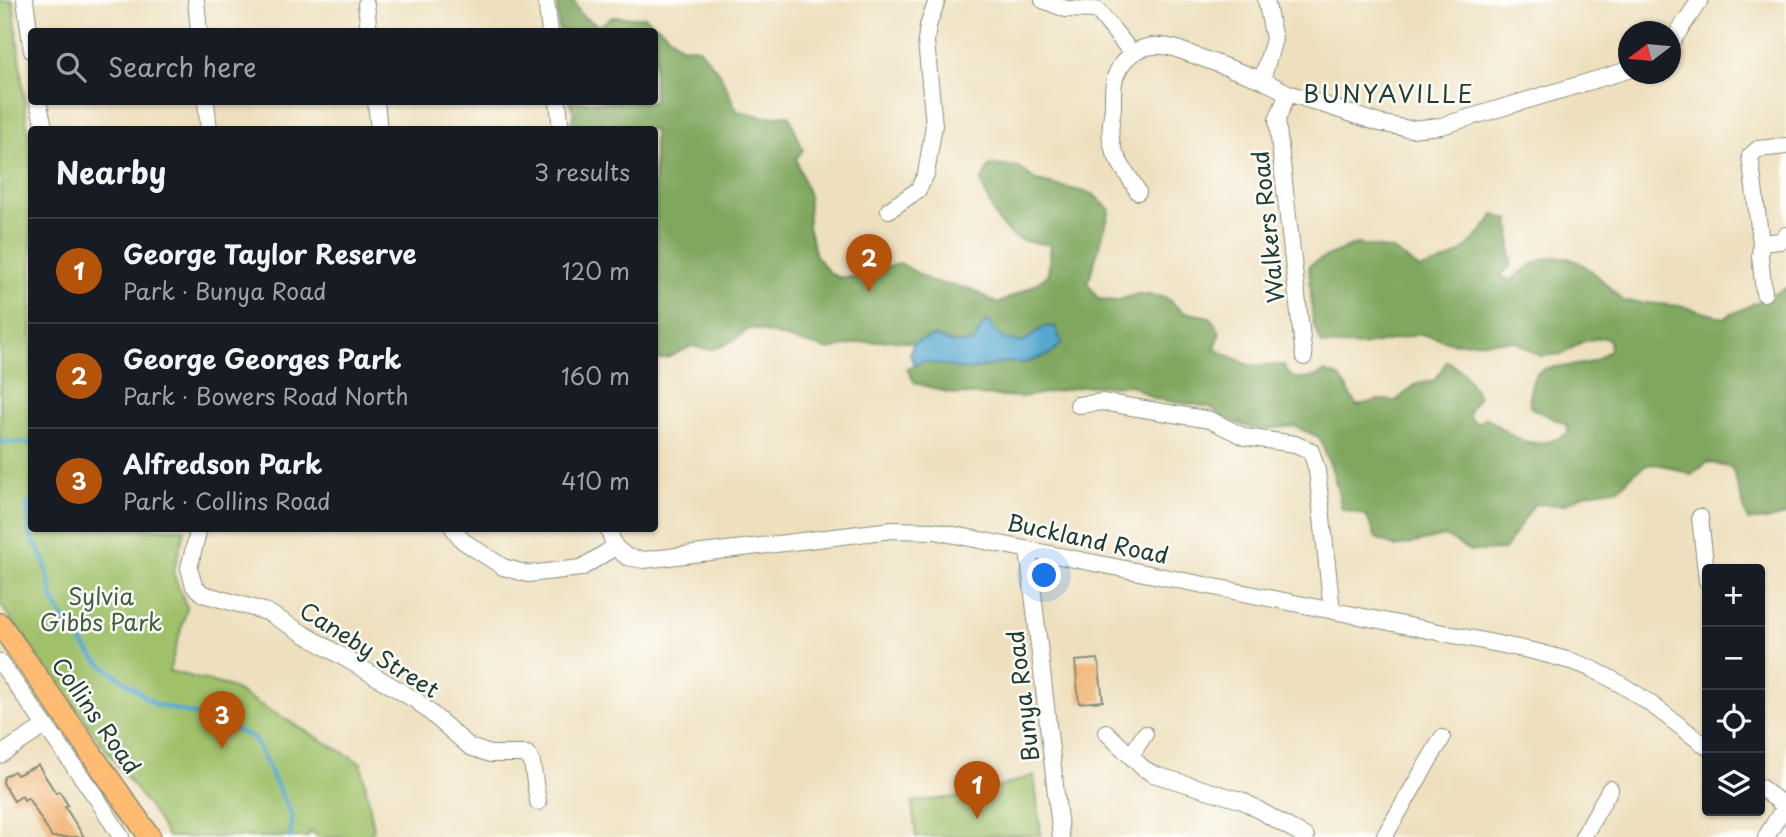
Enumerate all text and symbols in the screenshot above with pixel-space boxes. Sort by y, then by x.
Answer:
north arrow [1618,21,1681,84]
search box [28,28,658,105]
text: Search here [108,47,257,86]
icon: search [52,48,90,86]
district label: BUNYAVILLE [1303,75,1475,111]
text: Nearby [56,149,166,194]
street label: Walkers Road [1242,149,1292,305]
text: 3 results [534,154,630,189]
text: George Taylor Reserve [123,234,417,273]
pin: 2 [846,234,892,292]
text: 1 [74,253,85,288]
text: 120 m [562,253,630,288]
text: Park · Bunya Road [123,273,327,308]
text: George Georges Park [123,339,401,378]
text: 2 [71,358,87,393]
text: 160 m [561,358,630,393]
text: Park · Bowers Road North [123,378,409,413]
text: Alfredson Park [123,444,322,483]
text: 3 [71,463,87,498]
text: 410 m [561,463,630,498]
text: Park · Collins Road [123,483,331,518]
street label: Buckland Road [1004,504,1172,572]
your location [1027,558,1061,592]
map controls [1702,564,1765,816]
button: + [1702,564,1765,627]
park label: Sylvia Gibbs Park [40,578,162,639]
street label: Caneby Street [293,592,447,706]
button: − [1702,627,1765,690]
street label: Bunya Road [997,629,1047,763]
street label: Collins Road [44,649,150,781]
button: locate [1702,690,1765,753]
pin: 3 [199,691,245,749]
button: layers [1702,753,1765,816]
pin: 1 [954,761,1000,819]

